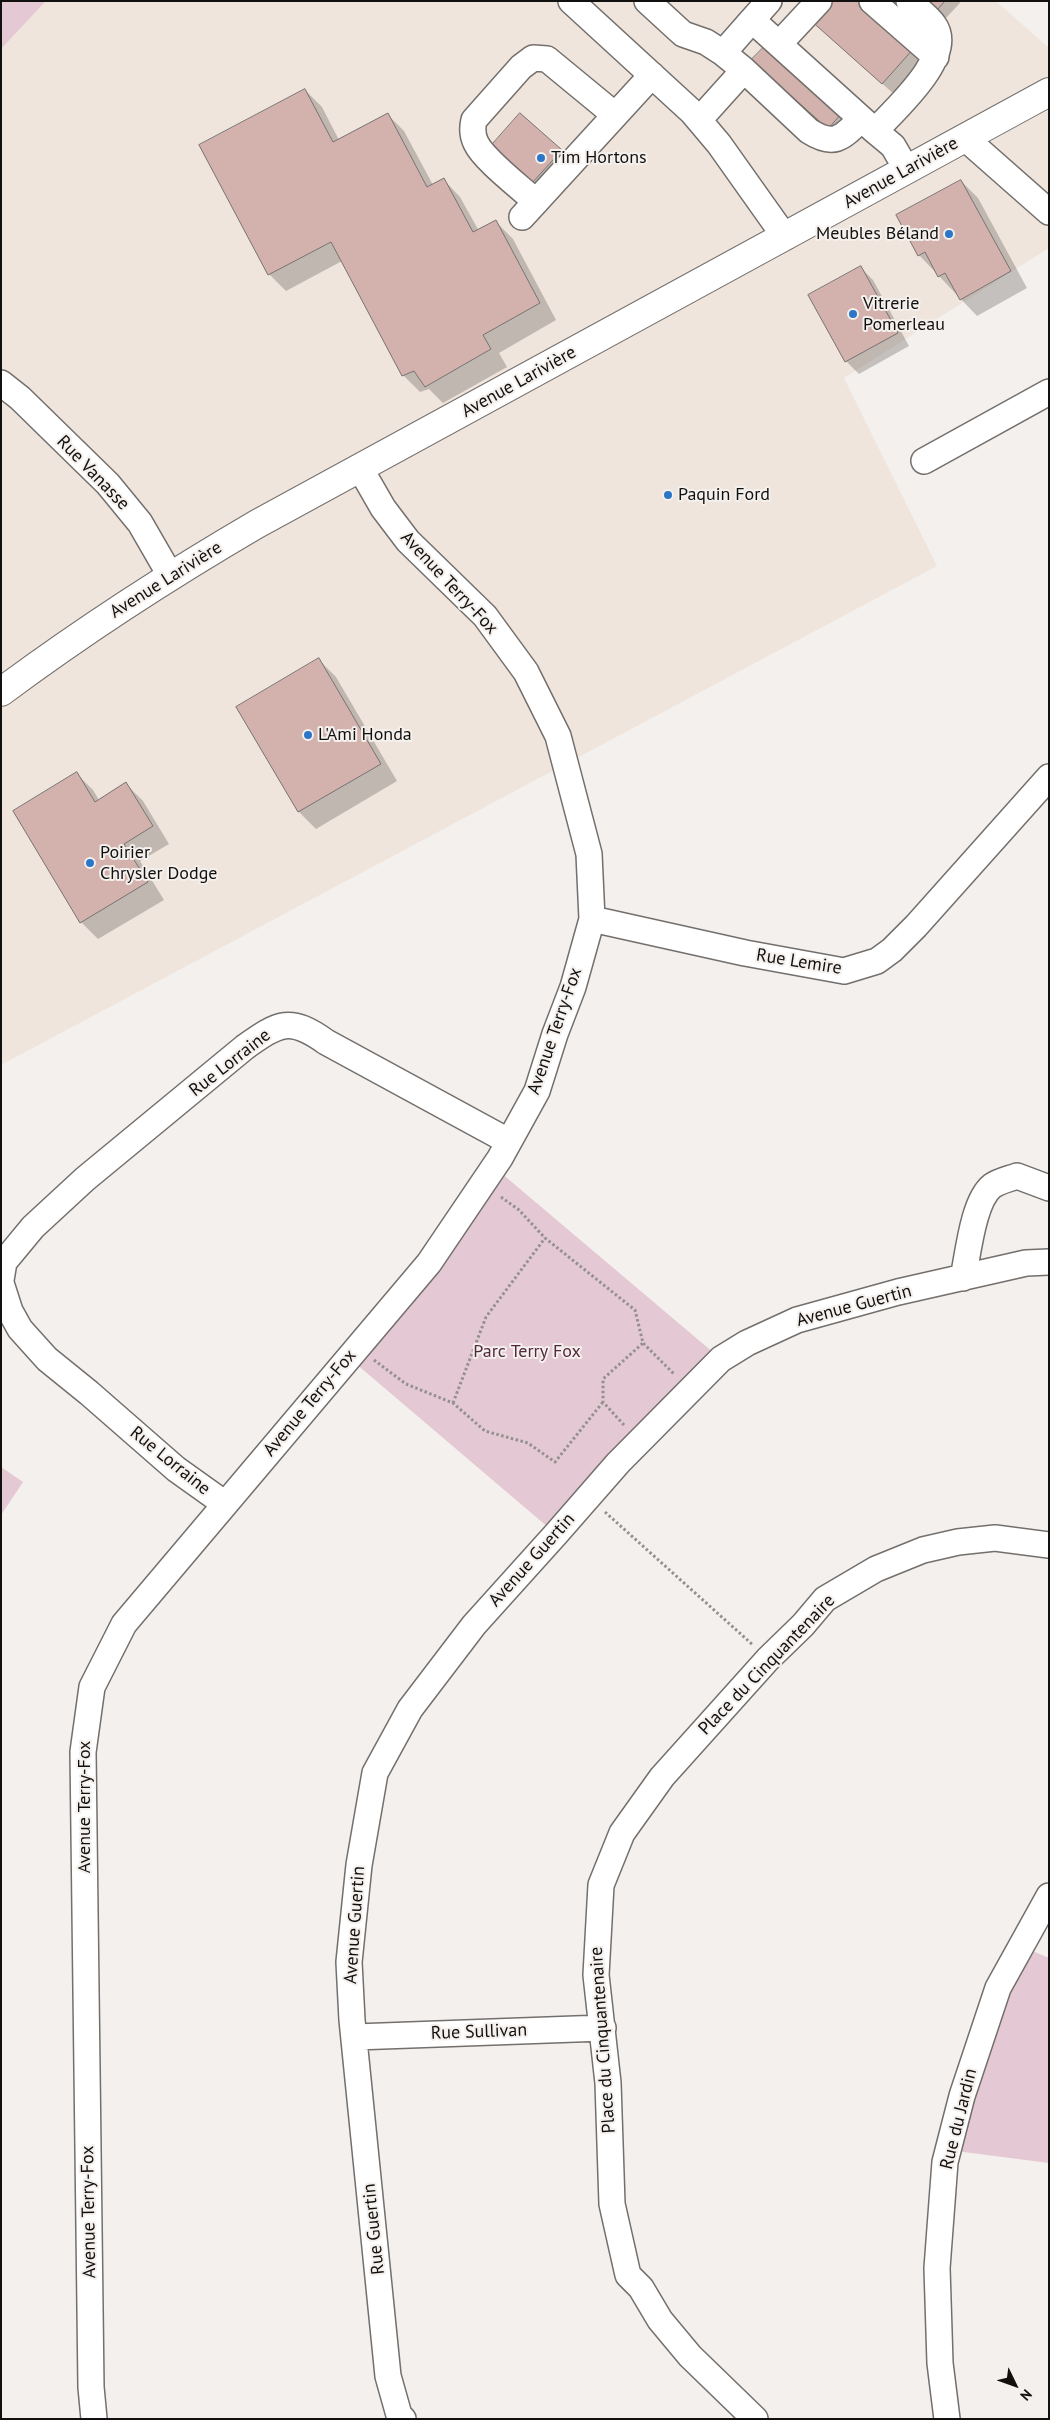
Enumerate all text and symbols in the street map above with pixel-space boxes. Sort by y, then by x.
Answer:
street label: Avenue Larivière [840,133,962,213]
place label: Tim Hortons [551,147,647,169]
marker: Tim Hortons [535,152,547,164]
place label: Meubles Béland [816,223,939,245]
marker: Meubles Béland [943,228,955,240]
place label: Vitrerie Pomerleau [863,293,945,336]
marker: Vitrerie Pomerleau [847,308,859,320]
street label: Avenue Larivière [458,342,580,422]
street label: Rue Vanasse [52,431,134,515]
place label: Paquin Ford [678,484,770,506]
marker: Paquin Ford [662,489,674,501]
street label: Avenue Terry-Fox [396,527,502,639]
street label: Avenue Larivière [106,537,226,623]
place label: L'Ami Honda [318,724,412,746]
marker: L'Ami Honda [302,729,314,741]
place label: Poirier Chrysler Dodge [100,842,217,884]
marker: Poirier Chrysler Dodge [84,857,96,869]
street label: Rue Lemire [755,945,843,979]
street label: Avenue Terry-Fox [523,965,587,1097]
street label: Rue Lorraine [185,1025,275,1101]
street label: Avenue Guertin [794,1280,914,1332]
park label: Parc Terry Fox [473,1341,581,1363]
street label: Avenue Terry-Fox [259,1345,361,1461]
street label: Rue Lorraine [125,1422,215,1500]
street label: Avenue Guertin [484,1509,580,1611]
street label: Place du Cinquantenaire [694,1590,840,1740]
street label: Avenue Terry-Fox [74,1741,96,1873]
street label: Avenue Guertin [340,1865,370,1985]
street label: Place du Cinquantenaire [586,1946,620,2134]
street label: Rue Sullivan [431,2020,527,2044]
street label: Rue du Jardin [936,2066,982,2172]
street label: Avenue Terry-Fox [77,2145,101,2279]
street label: Rue Guertin [358,2182,390,2276]
north arrow [990,2360,1040,2410]
text: N [1016,2386,1036,2404]

